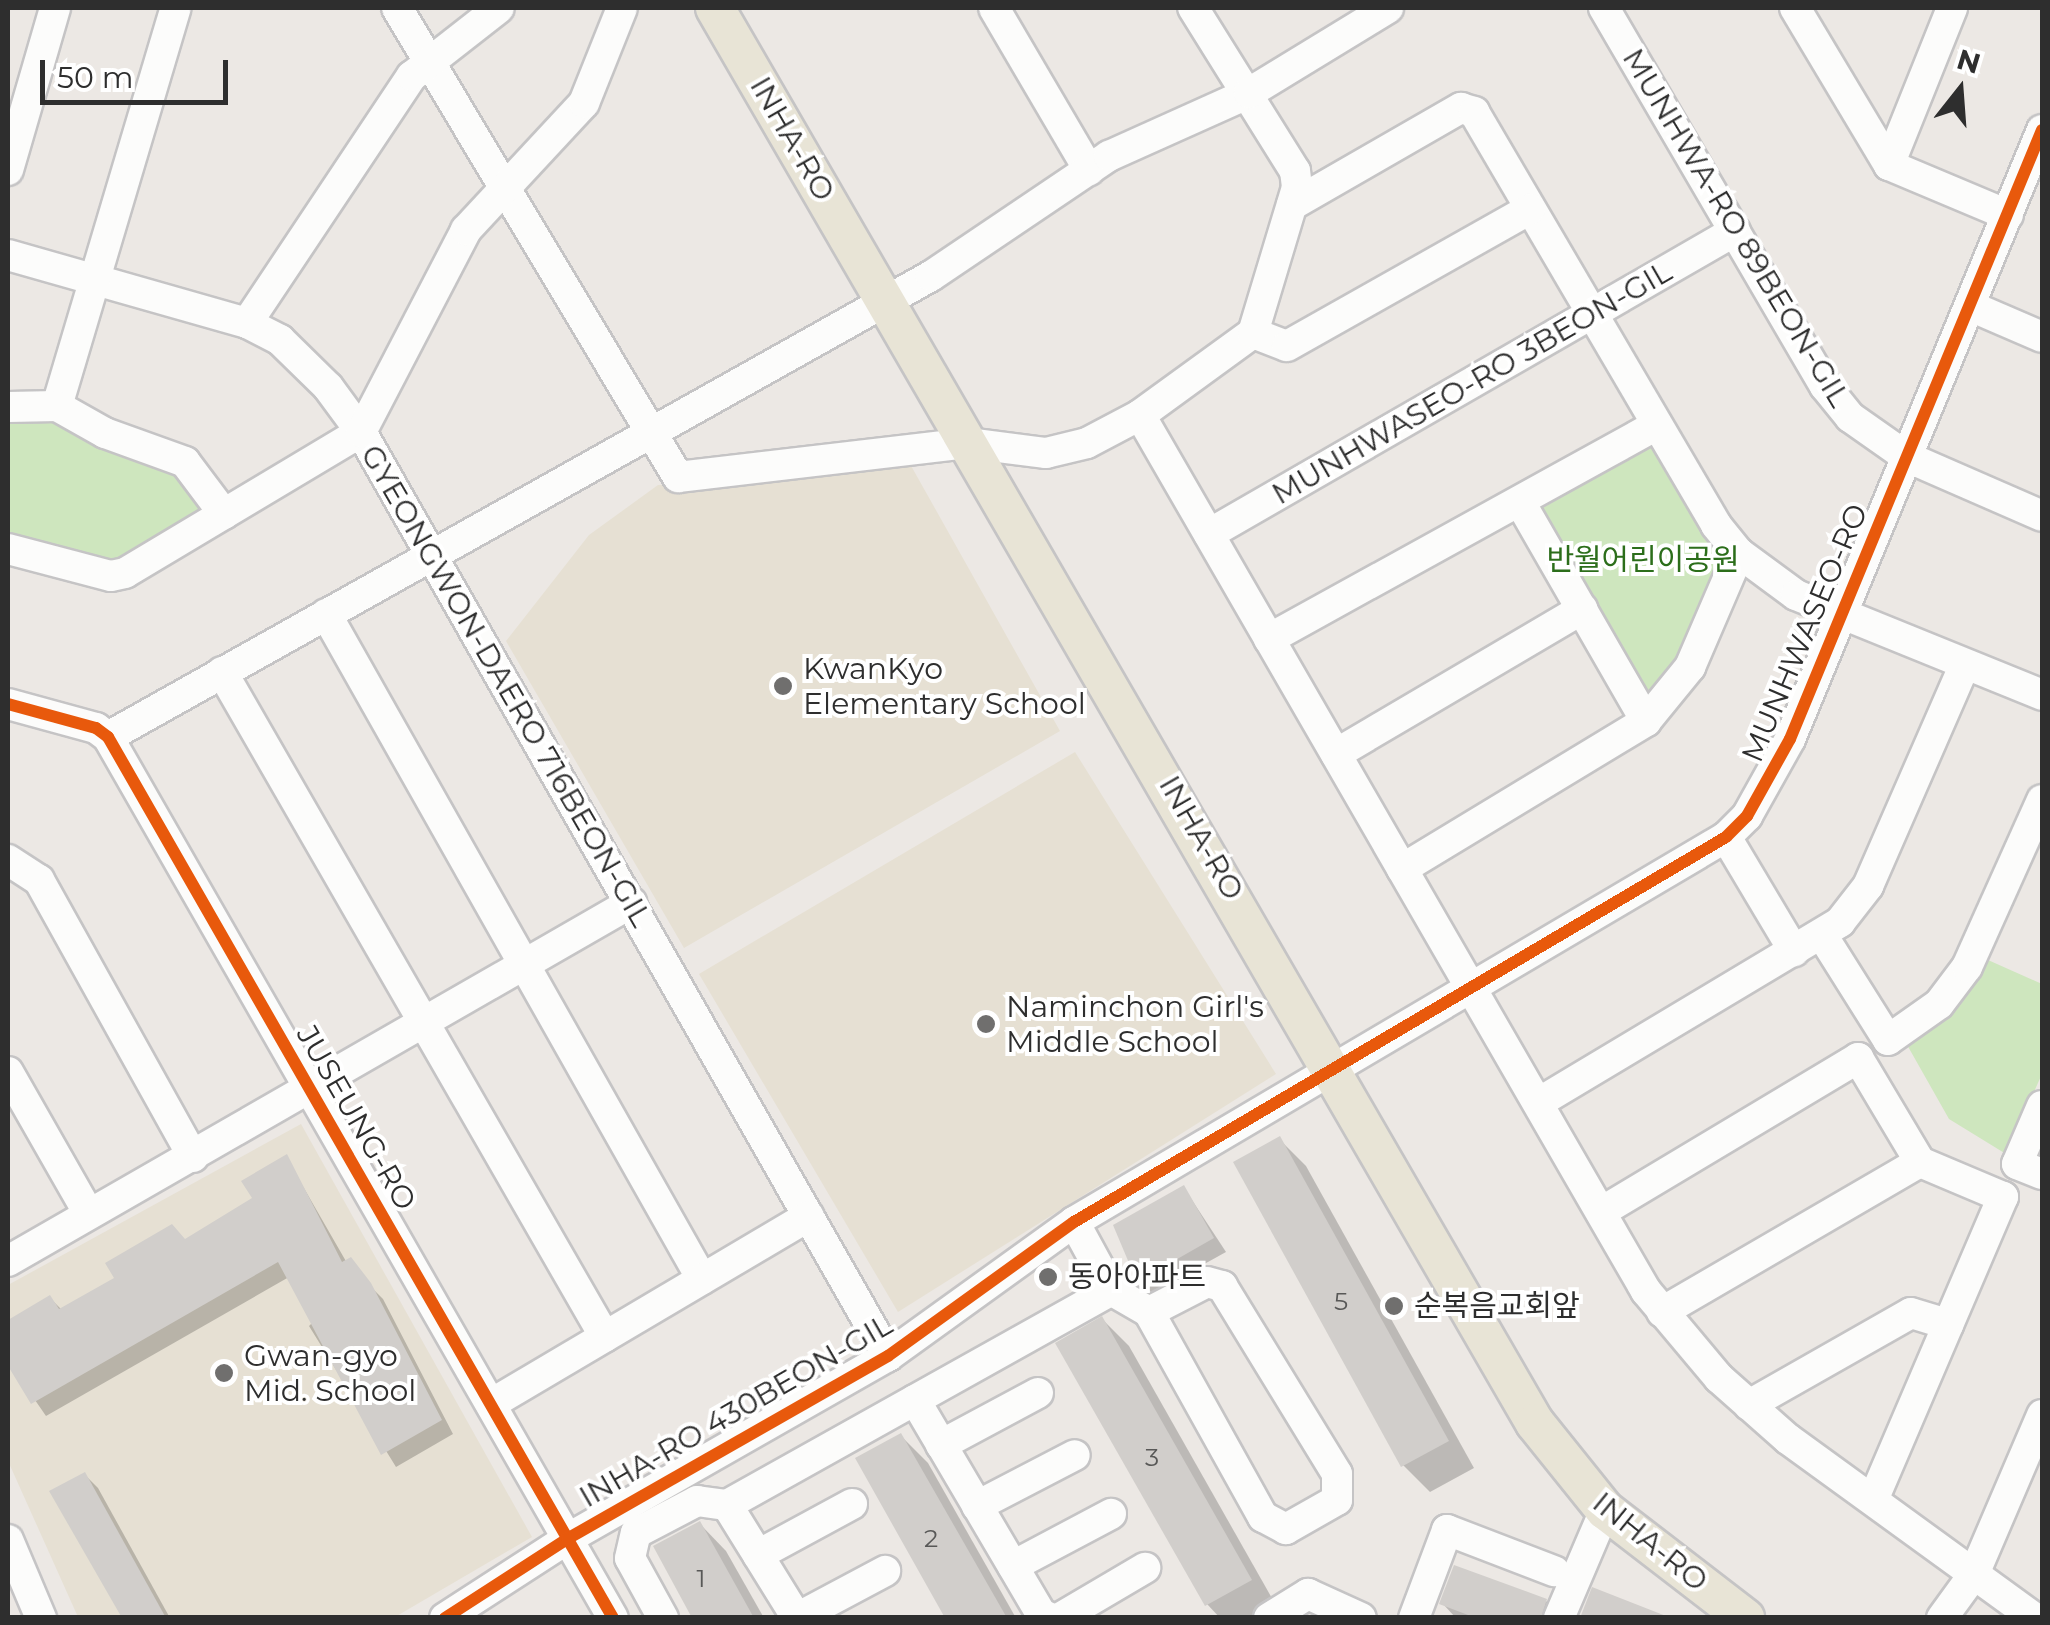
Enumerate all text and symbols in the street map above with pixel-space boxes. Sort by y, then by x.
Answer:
scale bar [45,40,232,102]
north arrow [1910,40,2010,140]
street label: MUNHWA-RO 89BEON-GIL [1615,42,1857,414]
text: N [1953,42,1985,81]
text: 50 m [57,59,134,96]
street label: INHA-RO [742,71,842,207]
street label: MUNHWASEO-RO 3BEON-GIL [1266,254,1678,512]
street label: GYEONGWON-DAERO 716BEON-GIL [353,439,659,933]
street label: MUNHWASEO-RO [1734,499,1876,767]
park label: 반월어린이공원 [1546,542,1740,578]
place label: KwanKyo Elementary School [803,651,1086,722]
marker: KwanKyo Elementary School [772,675,794,697]
street label: INHA-RO [1151,770,1251,906]
place label: Naminchon Girl's Middle School [1006,989,1264,1060]
marker: Naminchon Girl's Middle School [975,1013,997,1035]
street label: JUSEUNG-RO [289,1019,423,1217]
place label: 동아아파트 [1068,1259,1206,1295]
marker: 동아아파트 [1037,1266,1059,1288]
house number: 5 [1334,1286,1348,1316]
place label: 순복음교회앞 [1414,1288,1580,1324]
marker: 순복음교회앞 [1383,1295,1405,1317]
street label: INHA-RO 430BEON-GIL [573,1307,899,1515]
place label: Gwan-gyo Mid. School [244,1338,416,1408]
marker: Gwan-gyo Mid. School [213,1362,235,1384]
house number: 3 [1145,1442,1159,1472]
street label: INHA-RO [1585,1485,1715,1599]
house number: 2 [924,1523,938,1553]
house number: 1 [696,1563,706,1593]

